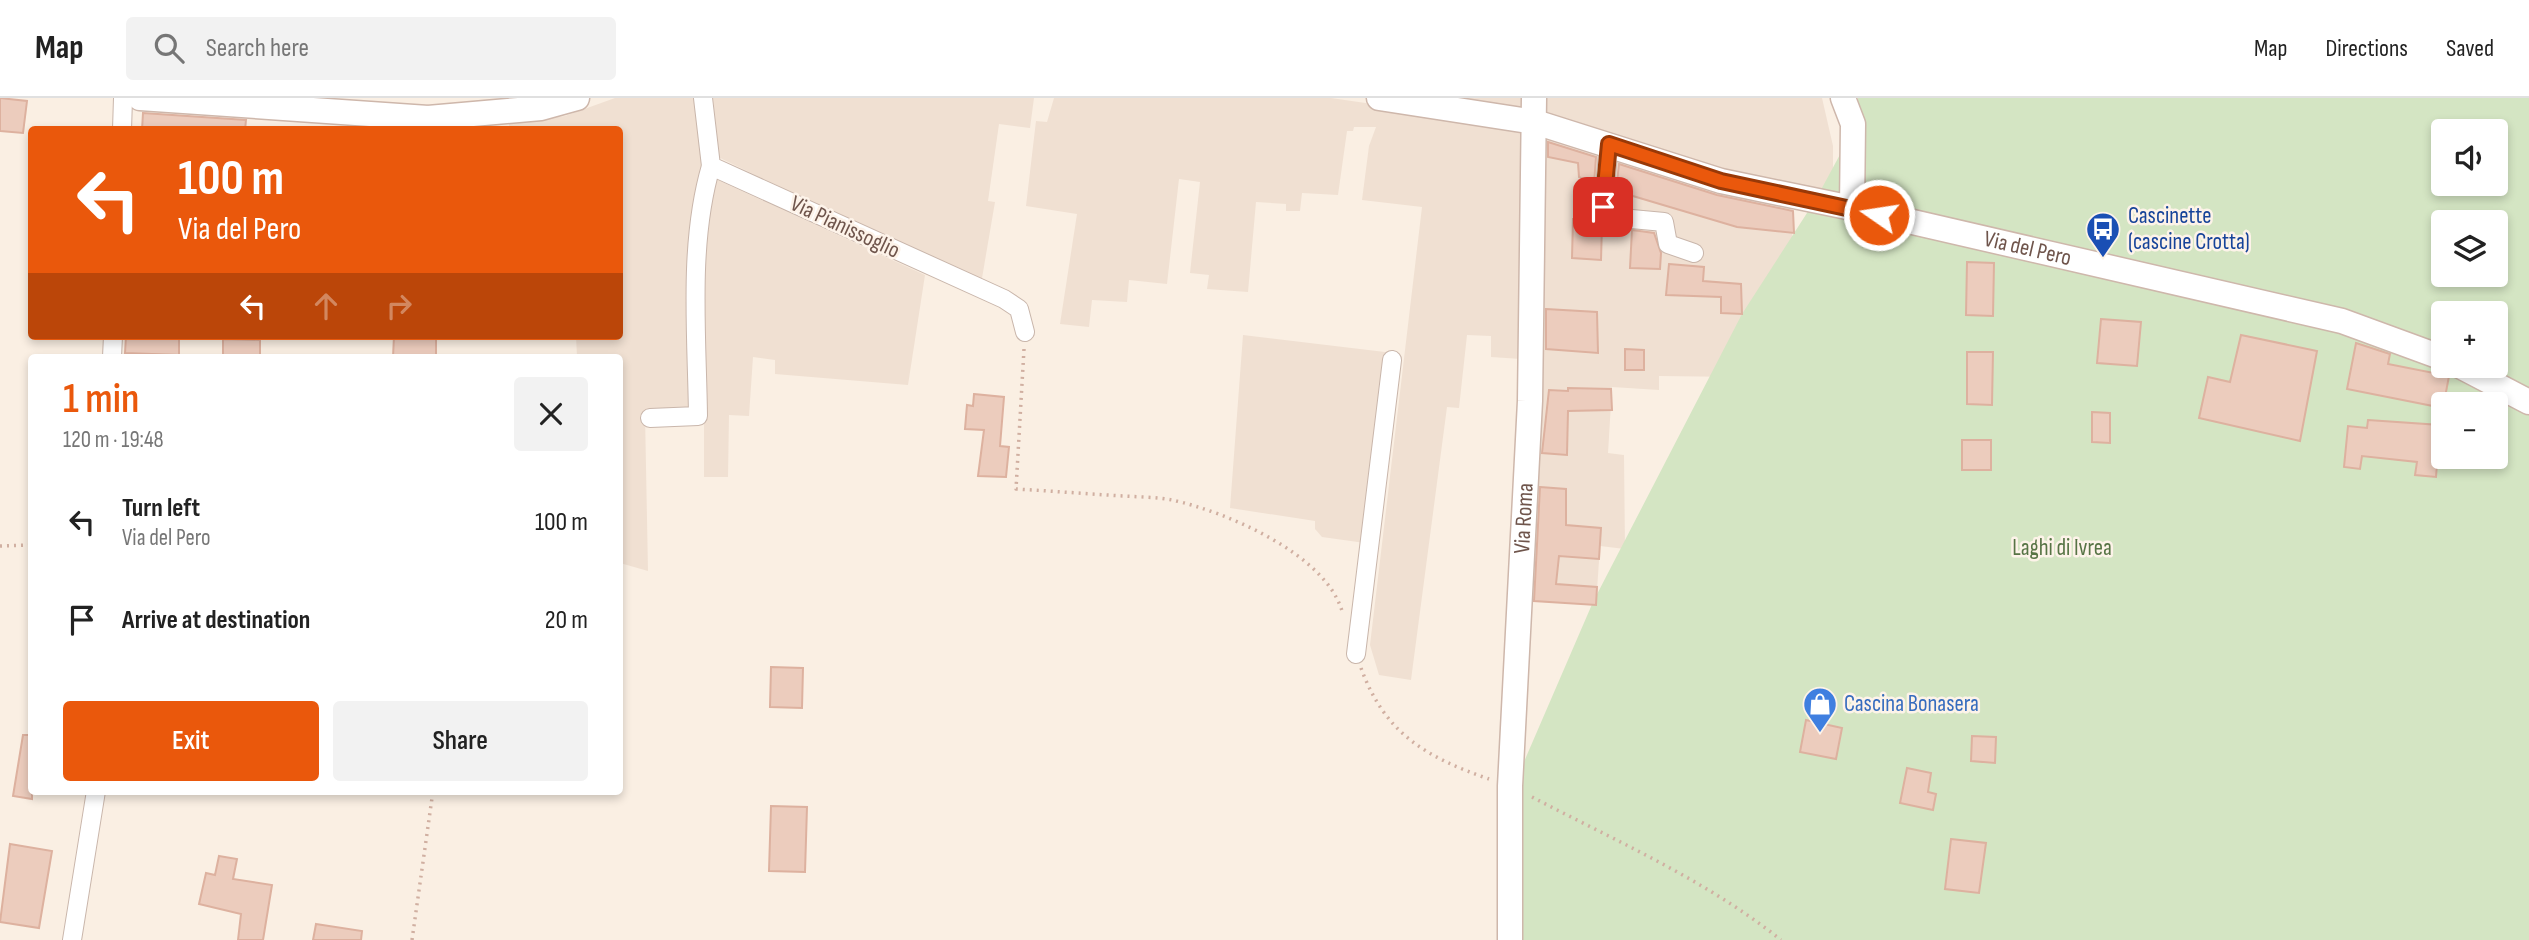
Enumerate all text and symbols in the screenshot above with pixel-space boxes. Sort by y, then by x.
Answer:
search box [126,17,616,80]
text: Map [35,28,84,68]
icon: search [150,29,188,67]
text: Search here [206,33,309,64]
text: Map [2254,34,2287,63]
text: Directions [2325,34,2408,63]
text: Saved [2446,34,2494,63]
map controls [2431,119,2508,469]
button: sound [2431,119,2508,196]
text: 100 m [178,150,284,209]
icon: left [63,154,154,245]
pin [1573,177,1633,237]
position arrow [1842,178,1916,252]
icon: arrive [1584,188,1622,226]
street label: Via Pianissoglio [786,189,904,265]
place label: Cascinette (cascine Crotta) [2128,202,2250,256]
text: Via del Pero [178,210,301,249]
bus stop icon: Cascinette (cascine Crotta) [2084,210,2122,259]
button: layers [2431,210,2508,287]
street label: Via del Pero [1981,225,2074,272]
icon: left [234,287,272,325]
icon: ahead [307,287,345,325]
icon: right [380,287,418,325]
button: + [2431,301,2508,378]
text: 1 min [63,374,139,425]
button: close [514,377,588,451]
button: − [2431,392,2508,469]
text: 120 m · 19:48 [63,426,164,454]
street label: Via Roma [1508,482,1540,554]
text: Turn left [122,493,200,524]
icon: left [63,503,101,541]
text: 100 m [535,507,588,538]
text: Via del Pero [122,524,211,552]
park label: Laghi di Ivrea [2012,534,2112,562]
icon: arrive [63,601,101,639]
text: Arrive at destination [122,605,310,636]
text: 20 m [545,605,588,636]
shop icon: Cascina Bonasera [1801,685,1839,734]
place label: Cascina Bonasera [1844,690,1979,718]
button: Exit [63,701,319,781]
button: Share [333,701,588,781]

